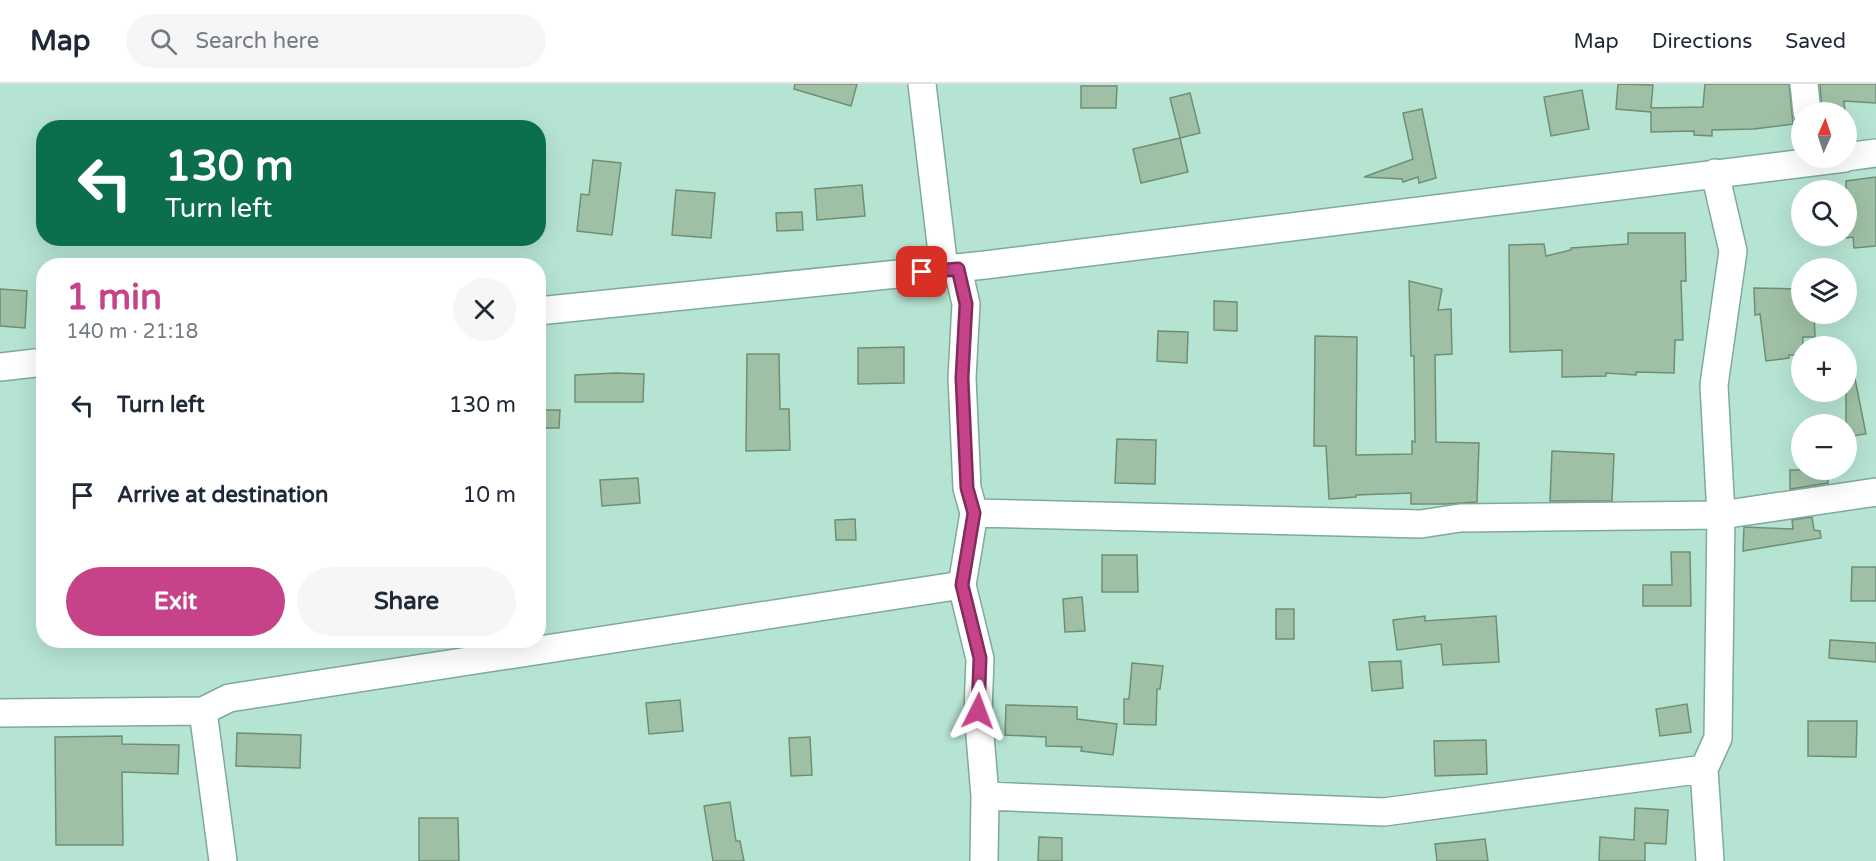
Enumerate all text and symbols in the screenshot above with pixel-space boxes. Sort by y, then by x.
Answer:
search box [126,14,546,68]
text: Map [30,24,90,58]
icon: search [147,25,180,58]
text: Search here [195,28,319,54]
text: Map [1573,29,1619,54]
text: Directions [1652,29,1752,54]
text: Saved [1785,29,1846,54]
north arrow [1791,102,1857,168]
map controls [1791,102,1857,480]
text: 130 m [165,141,294,192]
icon: left [66,144,144,222]
button: search [1791,180,1857,246]
text: Turn left [165,192,272,225]
pin [896,246,947,297]
icon: arrive [905,255,938,288]
button: layers [1791,258,1857,324]
text: 1 min [66,276,162,319]
button: close [453,278,516,341]
text: 140 m · 21:18 [66,320,198,344]
button: + [1791,336,1857,402]
icon: left [66,389,99,422]
text: Turn left [117,392,205,418]
text: 130 m [449,392,516,418]
button: − [1791,414,1857,480]
icon: arrive [66,479,99,512]
text: Arrive at destination [117,482,328,508]
text: 10 m [462,482,516,508]
button: Exit [66,567,285,636]
button: Share [297,567,516,636]
position arrow [946,679,1010,743]

